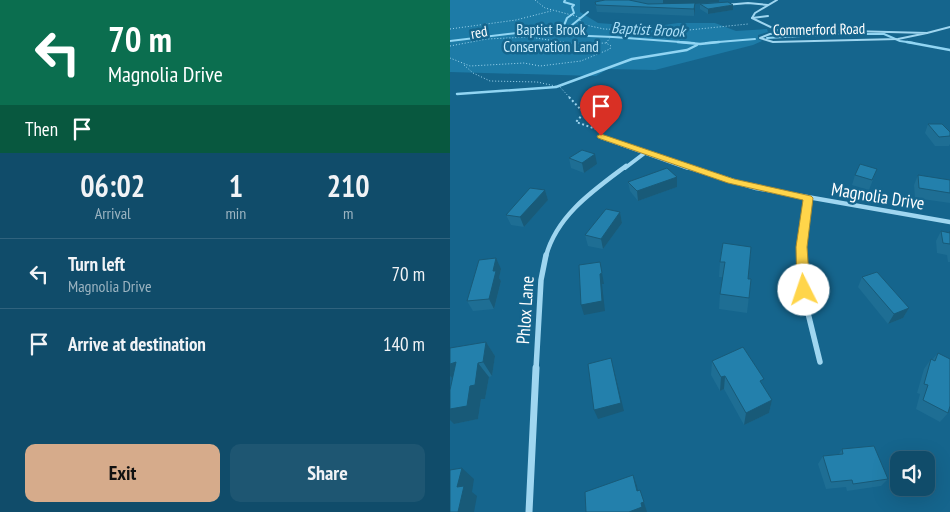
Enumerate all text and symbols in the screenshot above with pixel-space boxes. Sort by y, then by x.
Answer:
text: 70 m [108,16,172,62]
water label: Baptist Brook [611,17,687,41]
street label: Commerford Road [773,19,865,39]
icon: left [25,20,90,85]
park label: Baptist Brook Conservation Land [503,20,599,56]
street label: red [469,21,489,43]
text: Magnolia Drive [108,60,223,88]
pin [580,85,622,136]
icon: arrive [587,92,615,120]
icon: arrive [68,115,96,143]
text: Then [25,117,58,141]
text: 06:02 [80,166,145,205]
text: 1 [229,166,243,205]
text: 210 [327,166,370,205]
street label: Magnolia Drive [830,177,926,215]
text: Arrival [95,203,131,223]
text: min [225,203,246,223]
text: m [343,203,353,223]
text: Turn left [68,252,125,276]
icon: left [25,260,53,288]
text: 70 m [392,262,425,286]
position arrow [777,263,829,315]
street label: Phlox Lane [511,275,539,345]
text: Magnolia Drive [68,276,152,296]
icon: arrive [25,330,53,358]
text: Arrive at destination [68,332,206,356]
text: 140 m [383,332,425,356]
button: Exit [25,444,220,502]
button: Share [230,444,425,502]
map controls [890,451,935,496]
button: sound [890,451,935,496]

